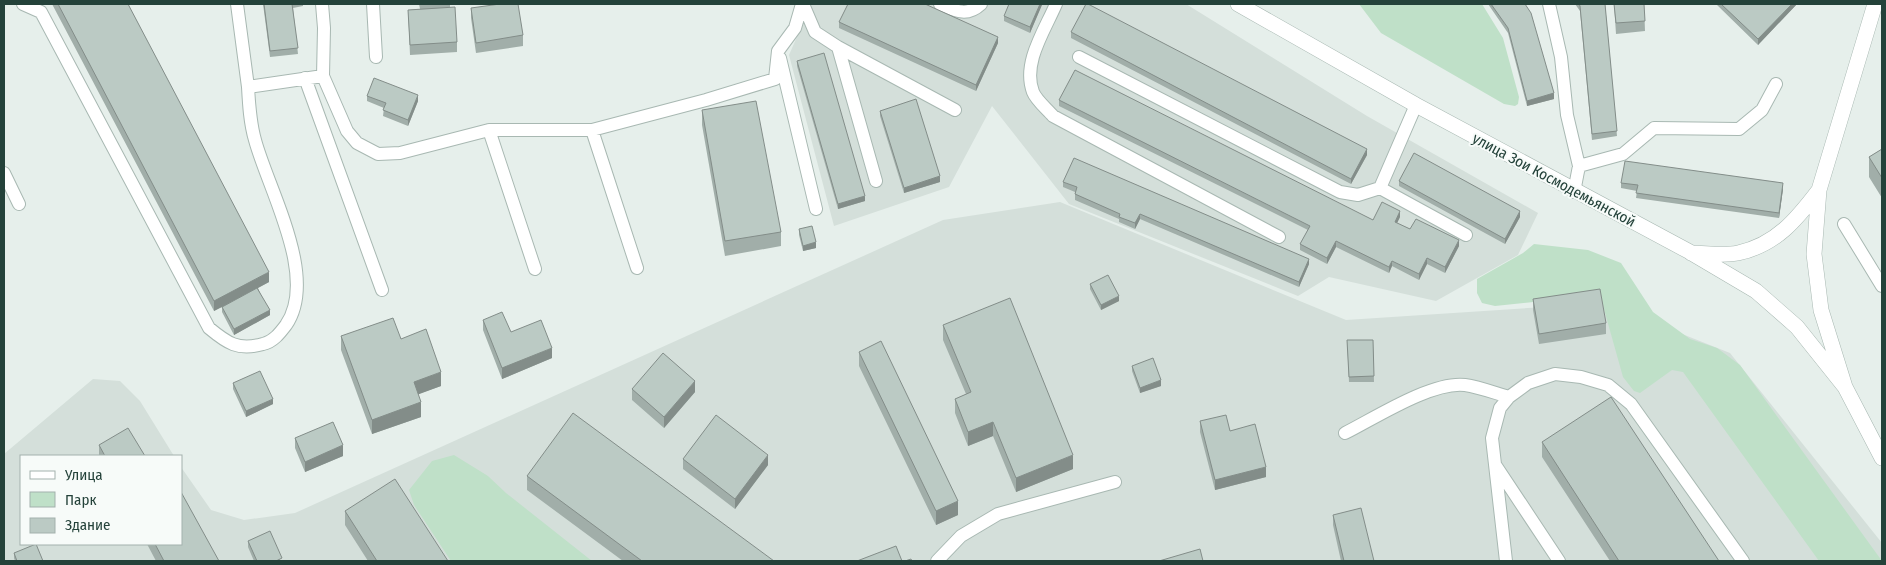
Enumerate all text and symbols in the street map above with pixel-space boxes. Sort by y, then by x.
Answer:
street label: улица Зои Космодемьянской [1469,129,1639,231]
legend [20,455,182,545]
text: Улица [64,466,103,484]
text: Парк [65,491,96,509]
text: Здание [65,516,111,534]

